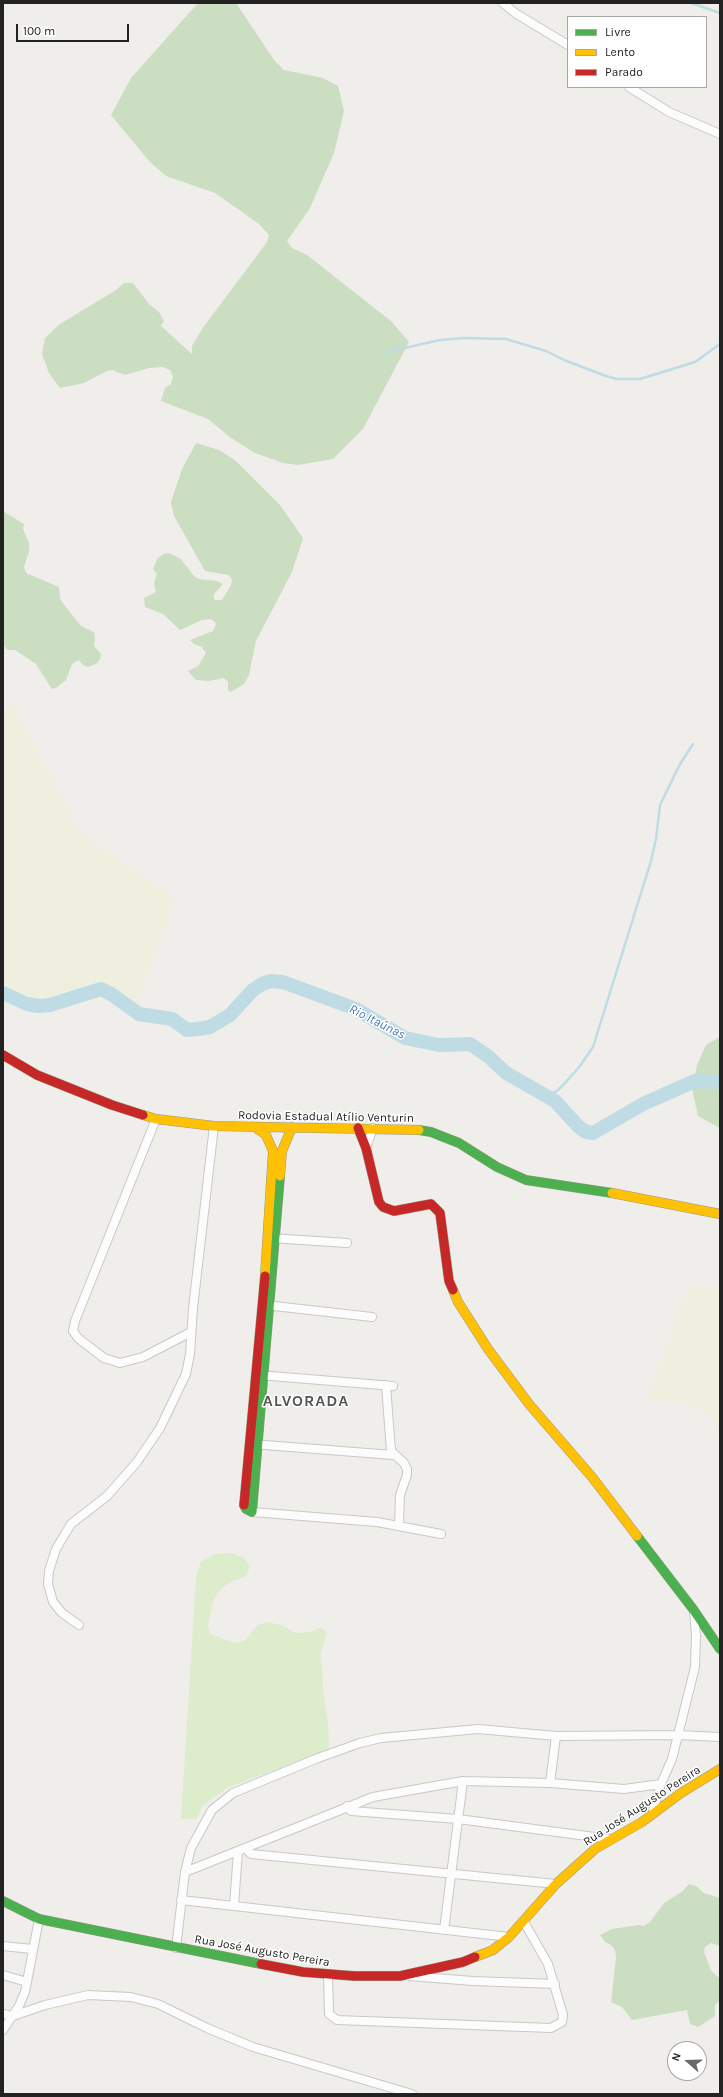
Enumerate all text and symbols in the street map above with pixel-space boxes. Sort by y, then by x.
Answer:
scale bar [18,16,131,42]
legend [567,16,707,88]
text: 100 m [23,24,55,38]
text: Livre [605,25,631,39]
text: Lento [605,45,635,59]
text: Parado [605,65,643,79]
water label: Rio Itaúnas [346,1001,408,1043]
street label: Rodovia Estadual Atílio Venturin [238,1108,414,1126]
district label: ALVORADA [263,1391,349,1411]
street label: Rua José Augusto Pereira [581,1763,703,1849]
street label: Rua José Augusto Pereira [193,1932,331,1970]
north arrow [667,2041,707,2081]
text: N [669,2051,684,2063]

